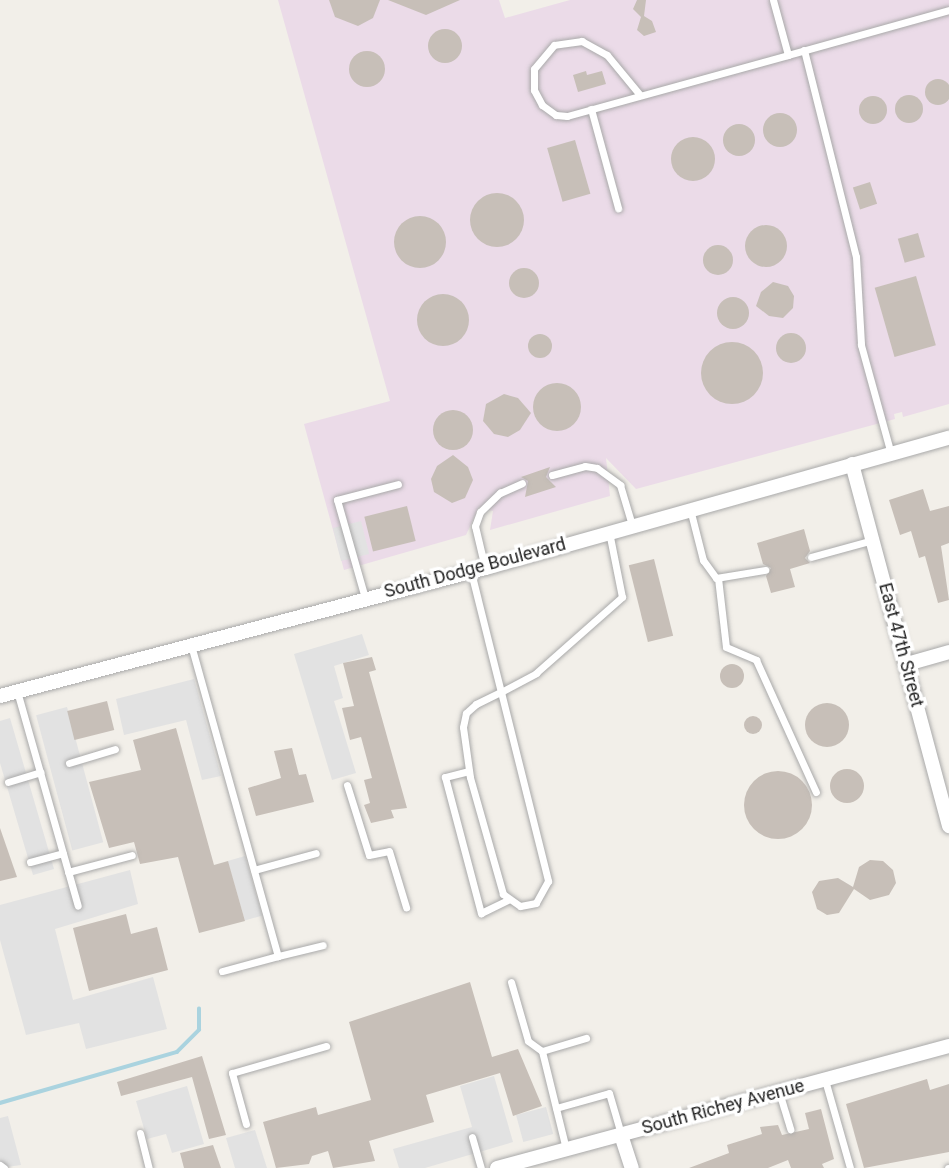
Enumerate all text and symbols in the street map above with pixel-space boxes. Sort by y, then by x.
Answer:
street label: South Dodge Boulevard [382,533,568,603]
street label: East 47th Street [874,581,928,709]
street label: South Richey Avenue [639,1075,807,1139]

